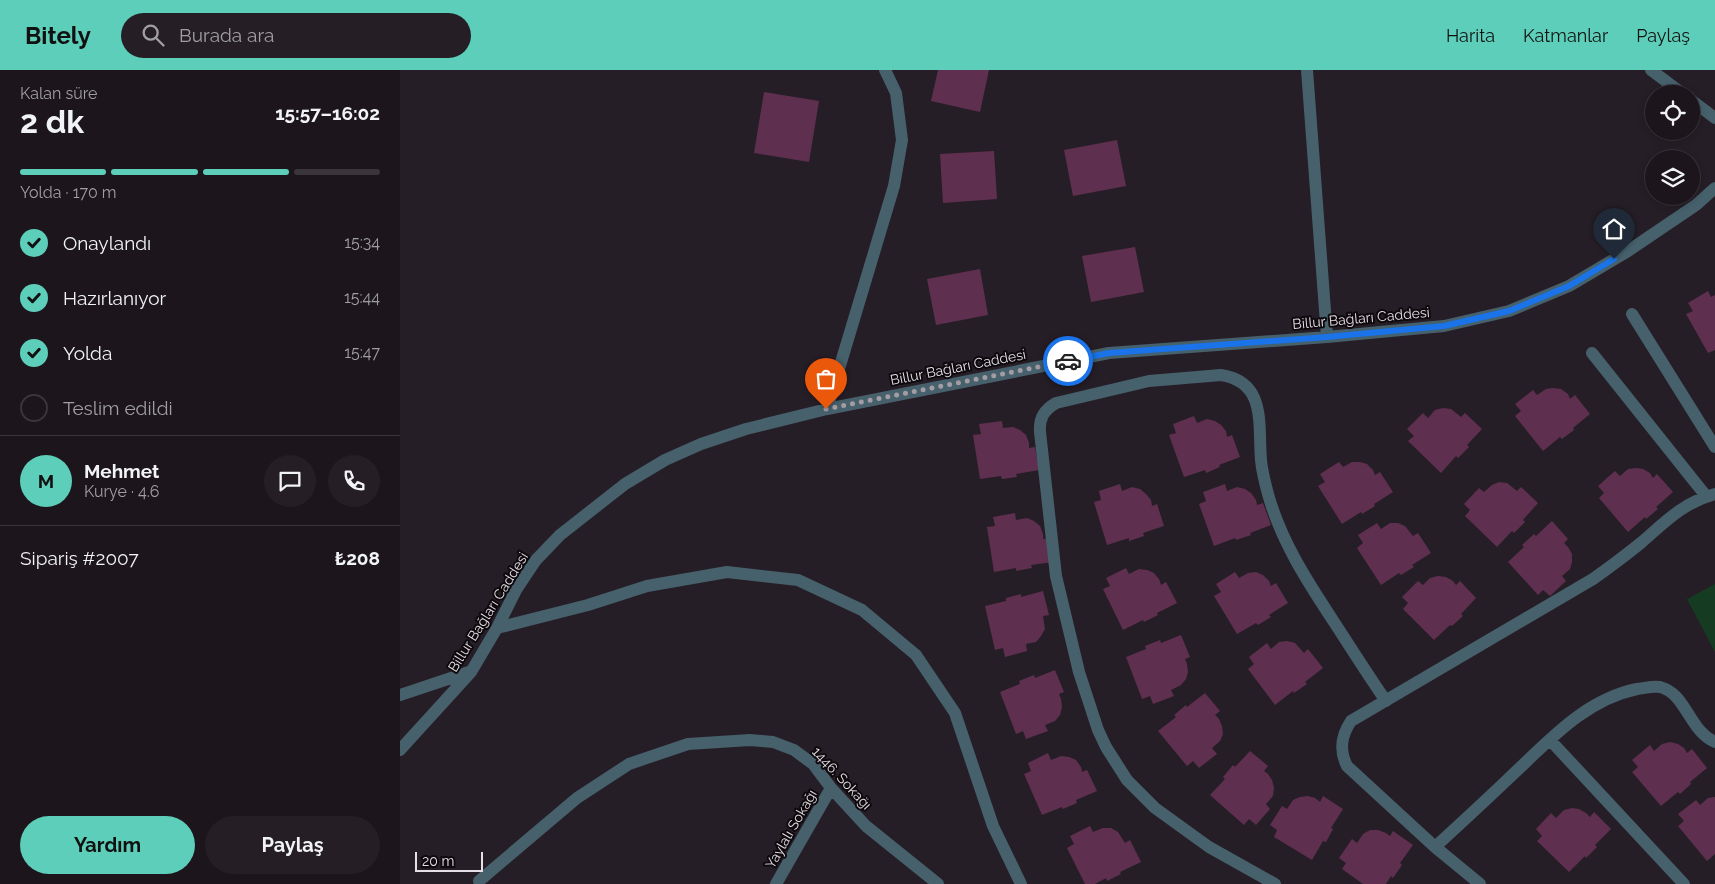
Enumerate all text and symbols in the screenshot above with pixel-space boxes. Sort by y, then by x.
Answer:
search box [121,13,471,58]
text: Bitely [25,21,91,50]
icon: search [139,21,167,49]
text: Burada ara [179,24,274,46]
text: Harita [1446,25,1495,46]
text: Katmanlar [1523,25,1608,46]
text: Paylaş [1636,25,1690,46]
text: Kalan süre [20,84,97,103]
map controls [1645,85,1700,205]
button: locate [1645,85,1700,140]
text: 15:57–16:02 [275,102,380,124]
text: 2 dk [20,103,84,140]
button: layers [1645,150,1700,205]
text: Yolda · 170 m [20,183,117,202]
pin [1593,208,1635,259]
icon: home [1600,215,1628,243]
icon: check [20,229,48,257]
text: Onaylandı [63,232,151,254]
text: 15:34 [344,233,380,252]
icon: check [20,284,48,312]
text: Hazırlanıyor [63,287,166,309]
text: 15:44 [344,288,380,307]
street label: Billur Bağları Caddesi [1292,304,1430,332]
courier [1043,336,1093,386]
icon: check [20,339,48,367]
text: Yolda [63,342,112,364]
text: 15:47 [344,343,380,362]
street label: Billur Bağları Caddesi [889,346,1027,388]
icon: car [1054,347,1082,375]
pin [805,358,847,409]
icon: bag [812,365,840,393]
text: Teslim edildi [63,397,173,419]
button: chat [264,455,316,507]
button: phone [328,455,380,507]
text: Mehmet [84,460,159,482]
text: M [38,470,54,492]
text: Kurye · 4.6 [84,482,159,501]
text: Sipariş #2007 [20,547,139,569]
text: ₺208 [335,547,380,569]
street label: Billur Bağları Caddesi [445,549,531,675]
street label: 1446. Sokağı [809,743,875,813]
street label: Yaylalı Sokağı [762,787,820,871]
button: Yardım [20,816,195,874]
button: Paylaş [205,816,380,874]
scale bar [415,849,482,872]
text: 20 m [422,853,454,869]

